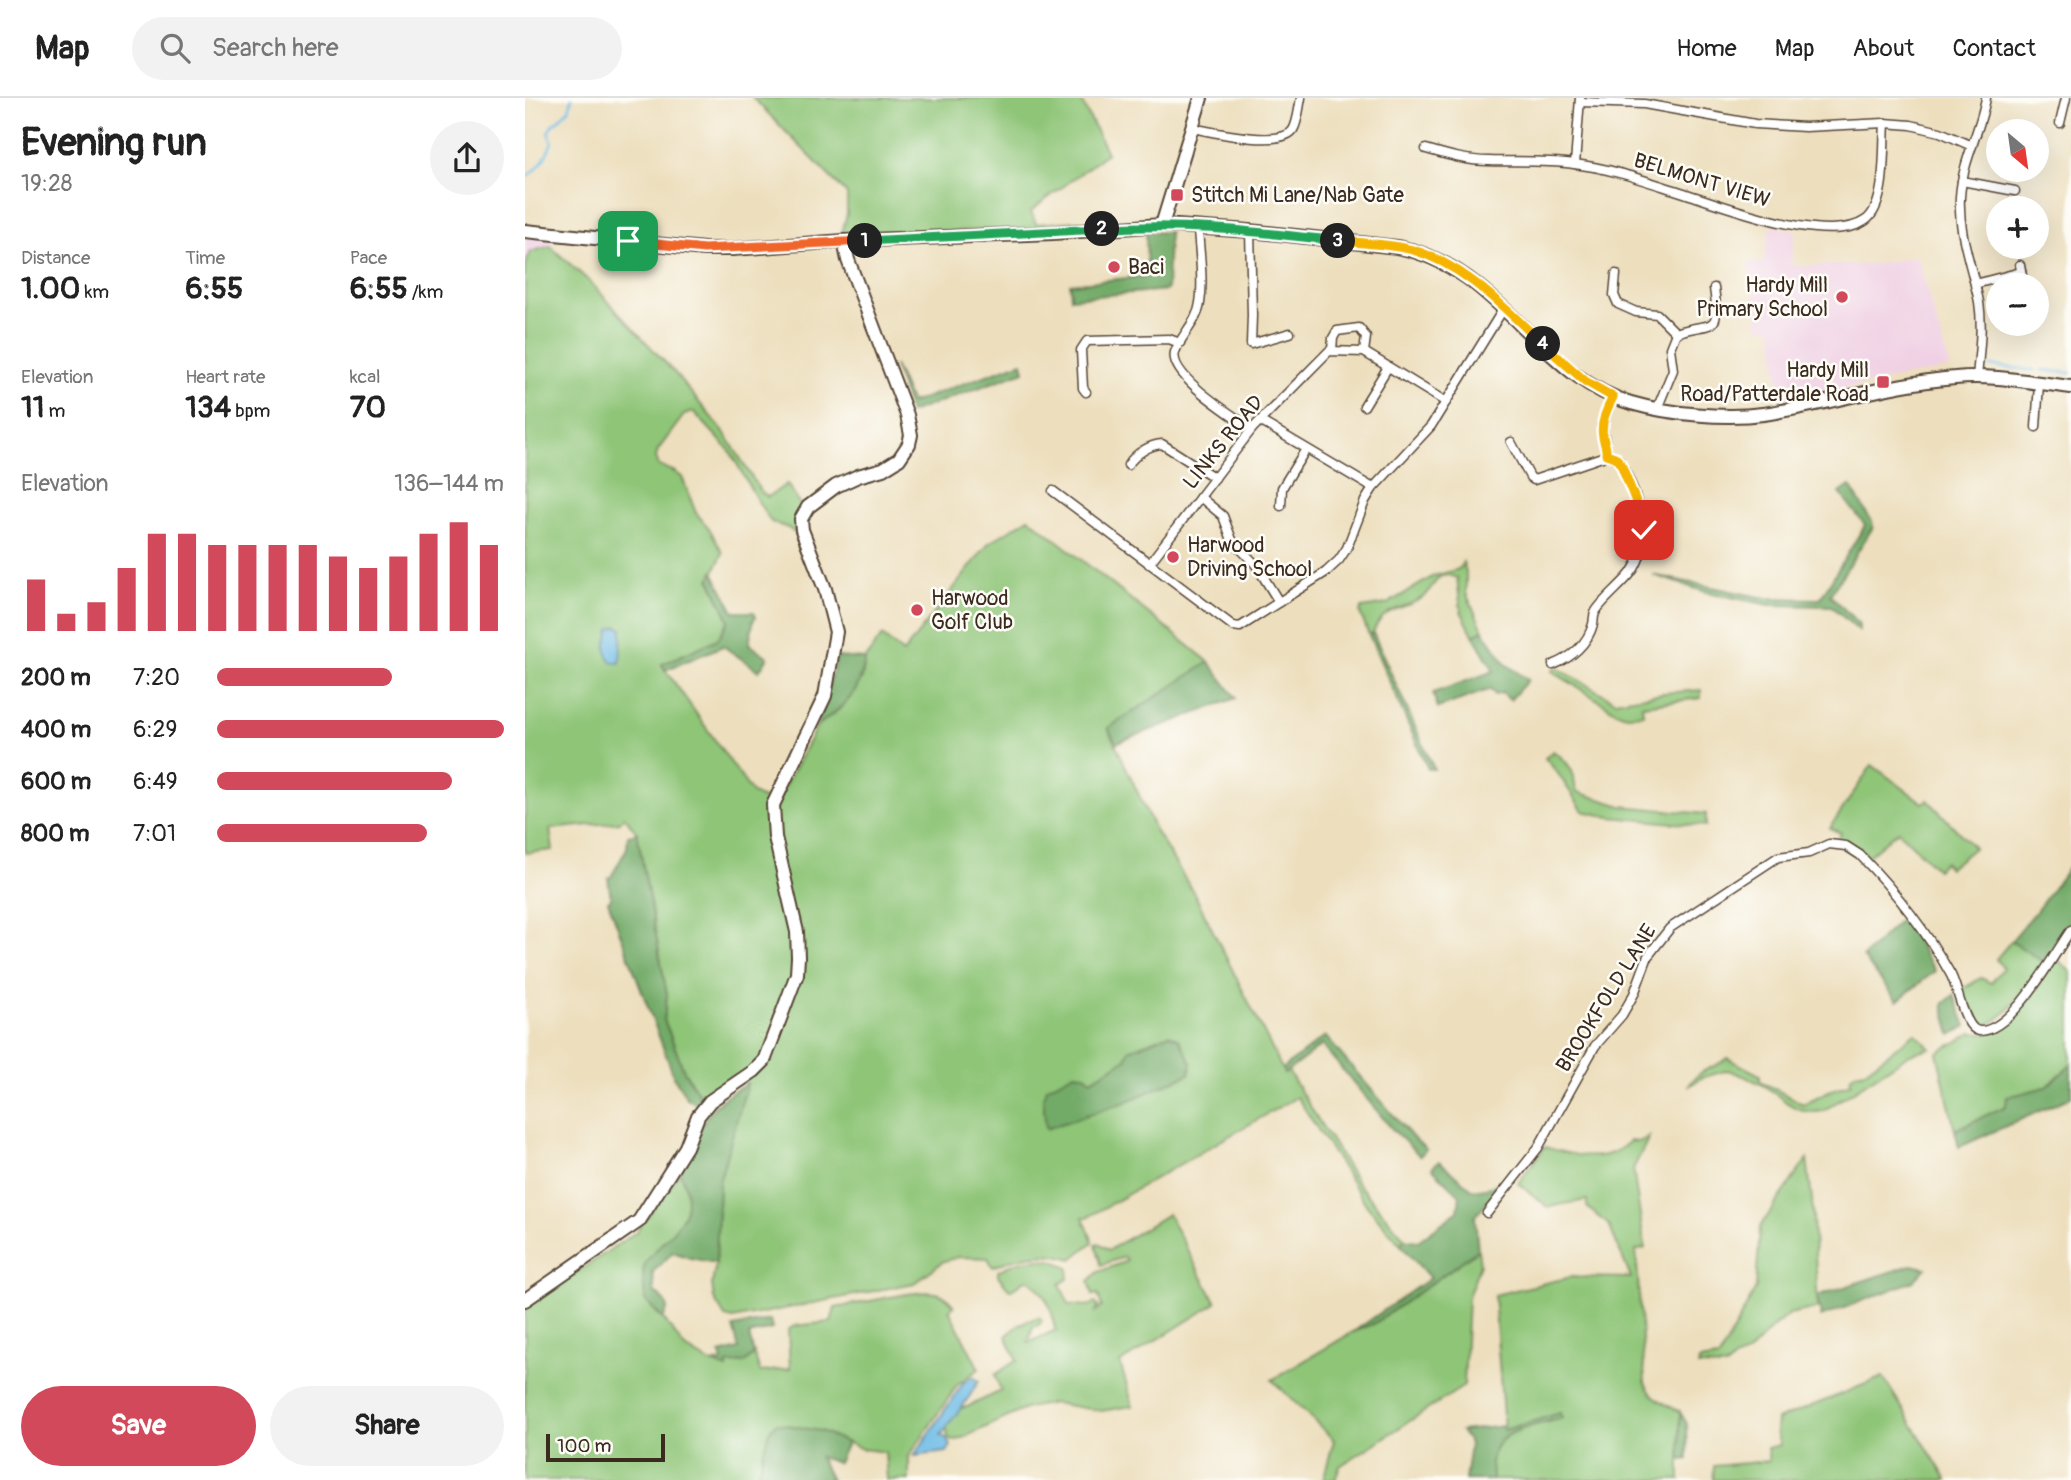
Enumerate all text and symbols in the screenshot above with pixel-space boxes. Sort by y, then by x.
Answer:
search box [132,17,622,80]
text: Map [35,28,90,69]
icon: search [156,29,194,67]
text: Search here [212,32,339,64]
text: Home [1676,34,1737,63]
text: Map [1775,34,1815,63]
text: About [1853,34,1915,63]
text: Contact [1953,34,2036,63]
text: Evening run [21,119,207,167]
north arrow [1986,119,2049,182]
map controls [1986,119,2049,336]
button: share [430,121,504,195]
street label: BELMONT VIEW [1631,147,1773,214]
text: 19:28 [21,169,72,198]
place label: Stitch Mi Lane/Nab Gate [1191,182,1405,209]
marker: Stitch Mi Lane/Nab Gate [1169,187,1185,203]
button: + [1986,196,2049,259]
pin [598,211,658,271]
pin: 2 [1085,212,1119,246]
text: 2 [1096,216,1107,240]
icon: arrive [609,222,647,260]
pin: 1 [847,223,883,258]
pin: 3 [1321,223,1355,258]
text: 1 [861,228,868,252]
text: 3 [1332,228,1343,252]
text: Distance [21,246,90,270]
text: Time [185,246,225,270]
text: Pace [350,246,387,270]
place label: Baci [1128,254,1164,281]
marker: Baci [1106,259,1122,275]
text: 1.00 [21,270,80,307]
text: 6:55 [185,270,243,307]
text: 6:55 [350,270,408,307]
place label: Hardy Mill Primary School [1696,272,1828,323]
button: − [1986,273,2049,336]
text: km [80,280,109,304]
text: /km [408,280,443,304]
marker: Hardy Mill Primary School [1834,289,1850,305]
pin: 4 [1525,327,1561,362]
text: 4 [1537,331,1548,355]
place label: Hardy Mill Road/Patterdale Road [1680,357,1869,408]
text: Elevation [21,365,93,389]
text: Heart rate [185,365,265,389]
text: kcal [350,365,381,389]
marker: Hardy Mill Road/Patterdale Road [1875,374,1891,390]
text: 11 [21,389,44,426]
text: 134 [185,389,231,426]
text: 70 [350,389,386,426]
street label: LINKS ROAD [1177,390,1270,495]
text: m [44,399,65,423]
text: bpm [231,399,271,423]
text: Elevation [21,469,109,498]
text: 136–144 m [394,469,504,498]
pin [1614,500,1674,560]
icon: check [1625,511,1663,549]
place label: Harwood Driving School [1187,532,1312,583]
marker: Harwood Driving School [1165,549,1181,565]
place label: Harwood Golf Club [931,585,1013,636]
marker: Harwood Golf Club [909,602,925,618]
text: 200 m [21,663,91,692]
text: 7:20 [133,663,180,692]
text: 400 m [21,715,91,744]
text: 6:29 [133,715,177,744]
text: 600 m [21,767,91,796]
text: 6:49 [133,767,178,796]
text: 800 m [21,819,89,848]
text: 7:01 [133,819,176,848]
street label: BROOKFOLD LANE [1550,919,1663,1077]
button: Save [21,1386,256,1466]
button: Share [270,1386,504,1466]
scale bar [546,1431,665,1463]
text: 100 m [557,1434,611,1458]

